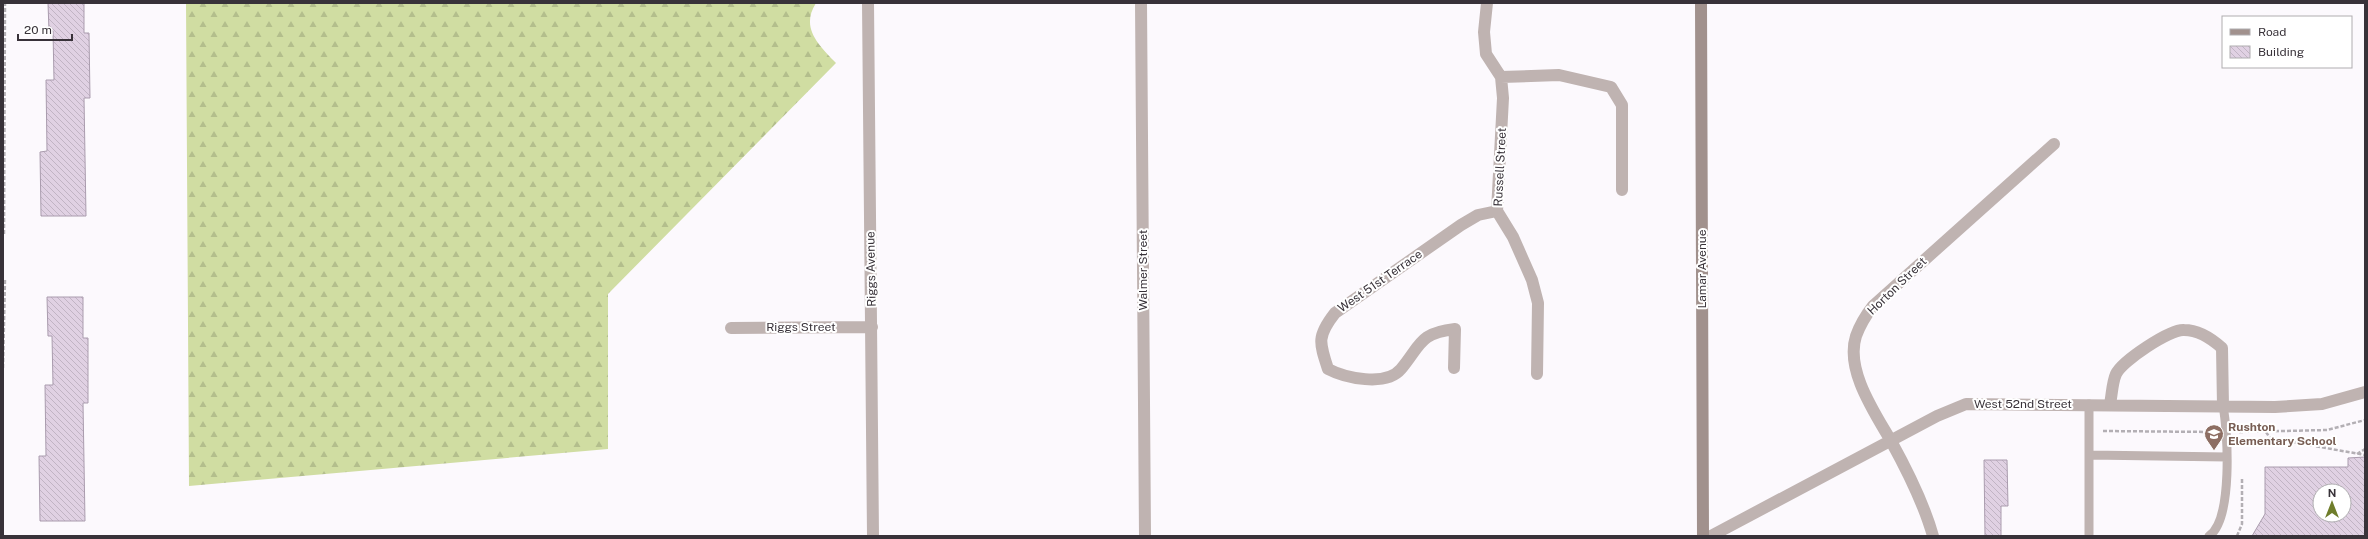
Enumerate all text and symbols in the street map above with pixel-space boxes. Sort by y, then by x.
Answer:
scale bar [18,16,72,42]
legend [2222,16,2352,68]
text: 20 m [24,23,52,37]
text: Road [2258,25,2286,39]
text: Building [2258,45,2304,59]
street label: Russell Street [1491,127,1509,207]
street label: Walmer Street [1136,229,1150,310]
street label: Lamar Avenue [1695,229,1709,309]
street label: Riggs Avenue [863,231,879,307]
street label: West 51st Terrace [1335,247,1425,315]
street label: Horton Street [1865,254,1930,318]
street label: Riggs Street [766,320,836,334]
street label: West 52nd Street [1974,397,2072,411]
place label: Rushton Elementary School [2228,420,2337,448]
school or university icon: Rushton Elementary School [2203,423,2225,451]
north arrow [2312,483,2352,523]
text: N [2328,487,2336,499]

